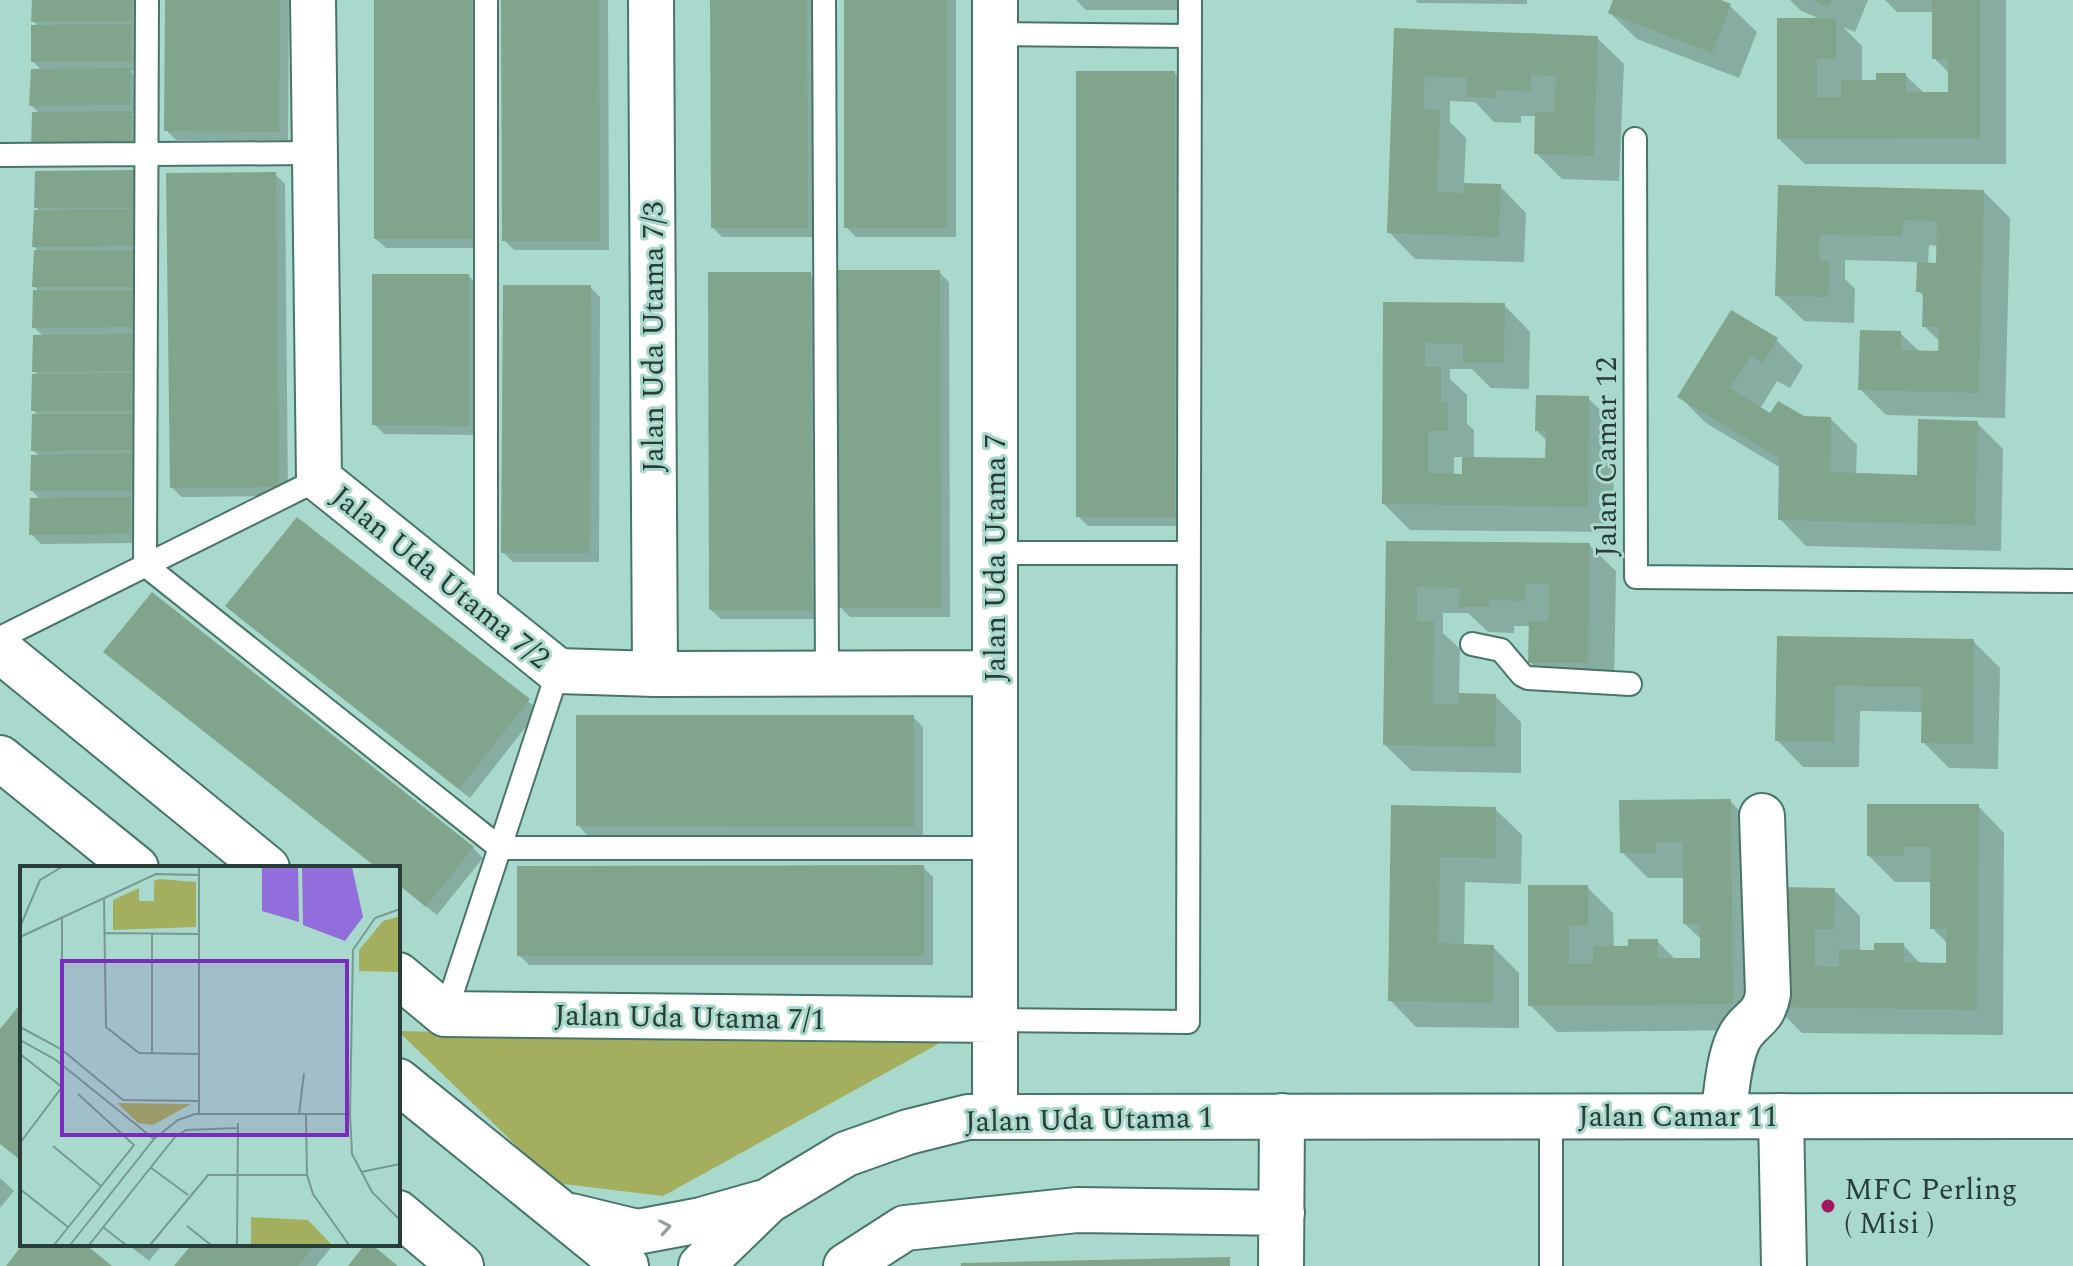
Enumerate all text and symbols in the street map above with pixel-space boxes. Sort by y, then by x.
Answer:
street label: Jalan Uda Utama 7/3 [631,202,677,472]
street label: Jalan Camar 12 [1584,357,1630,557]
street label: Jalan Uda Utama 7 [973,434,1019,682]
street label: Jalan Uda Utama 7/2 [321,475,560,681]
inset map [20,866,400,1246]
street label: Jalan Uda Utama 7/1 [554,993,826,1043]
street label: Jalan Camar 11 [1578,1094,1778,1140]
street label: Jalan Uda Utama 1 [964,1095,1214,1145]
place label: MFC Perling ( Misi ) [1844,1167,2017,1247]
marker: MFC Perling ( Misi ) [1819,1197,1837,1215]
one-way arrow [658,1219,671,1236]

